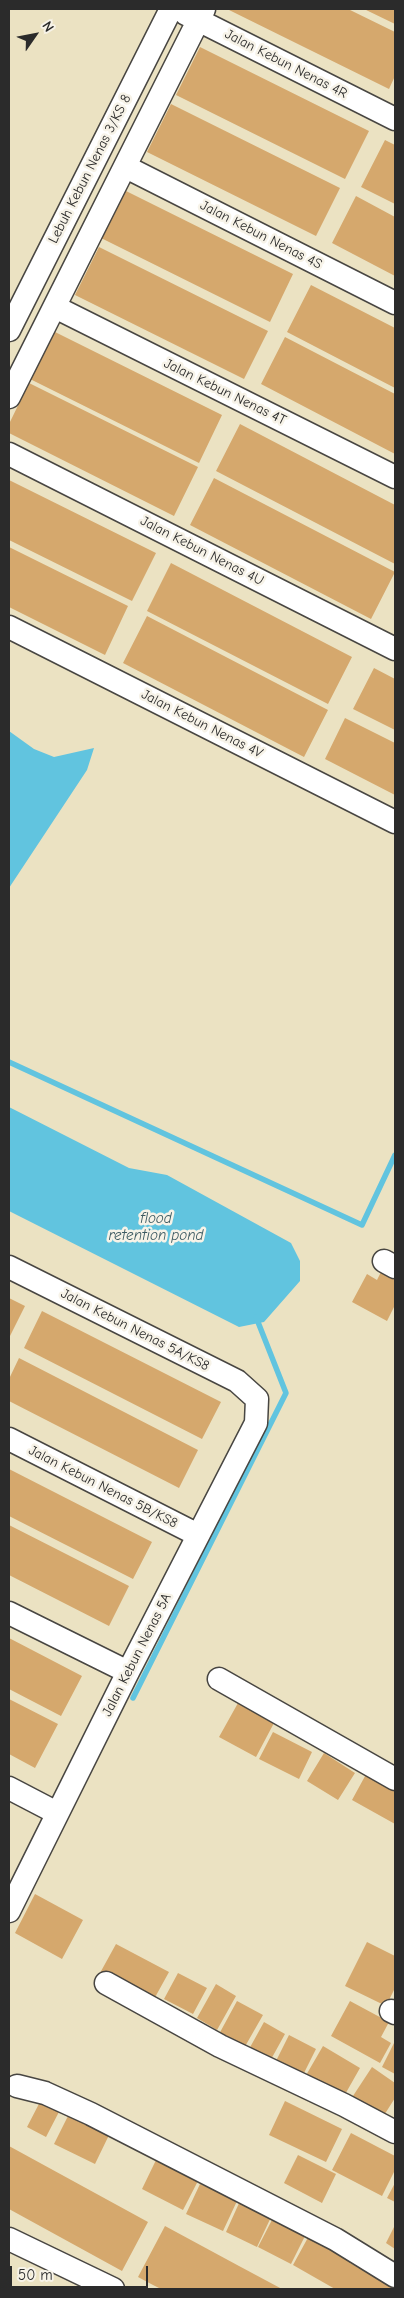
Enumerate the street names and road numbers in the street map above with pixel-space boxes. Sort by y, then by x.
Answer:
street label: Jalan Kebun Nenas 4R [222,26,350,102]
street label: Lebuh Kebun Nenas 3/KS 8 [45,92,135,246]
street label: Jalan Kebun Nenas 4S [197,197,325,273]
street label: Jalan Kebun Nenas 4T [161,355,289,429]
street label: Jalan Kebun Nenas 4U [137,513,267,589]
street label: Jalan Kebun Nenas 4V [138,686,266,762]
street label: Jalan Kebun Nenas 5A/KS8 [58,1285,212,1375]
street label: Jalan Kebun Nenas 5B/KS8 [26,1442,180,1532]
street label: Jalan Kebun Nenas 5A [99,1591,175,1719]

